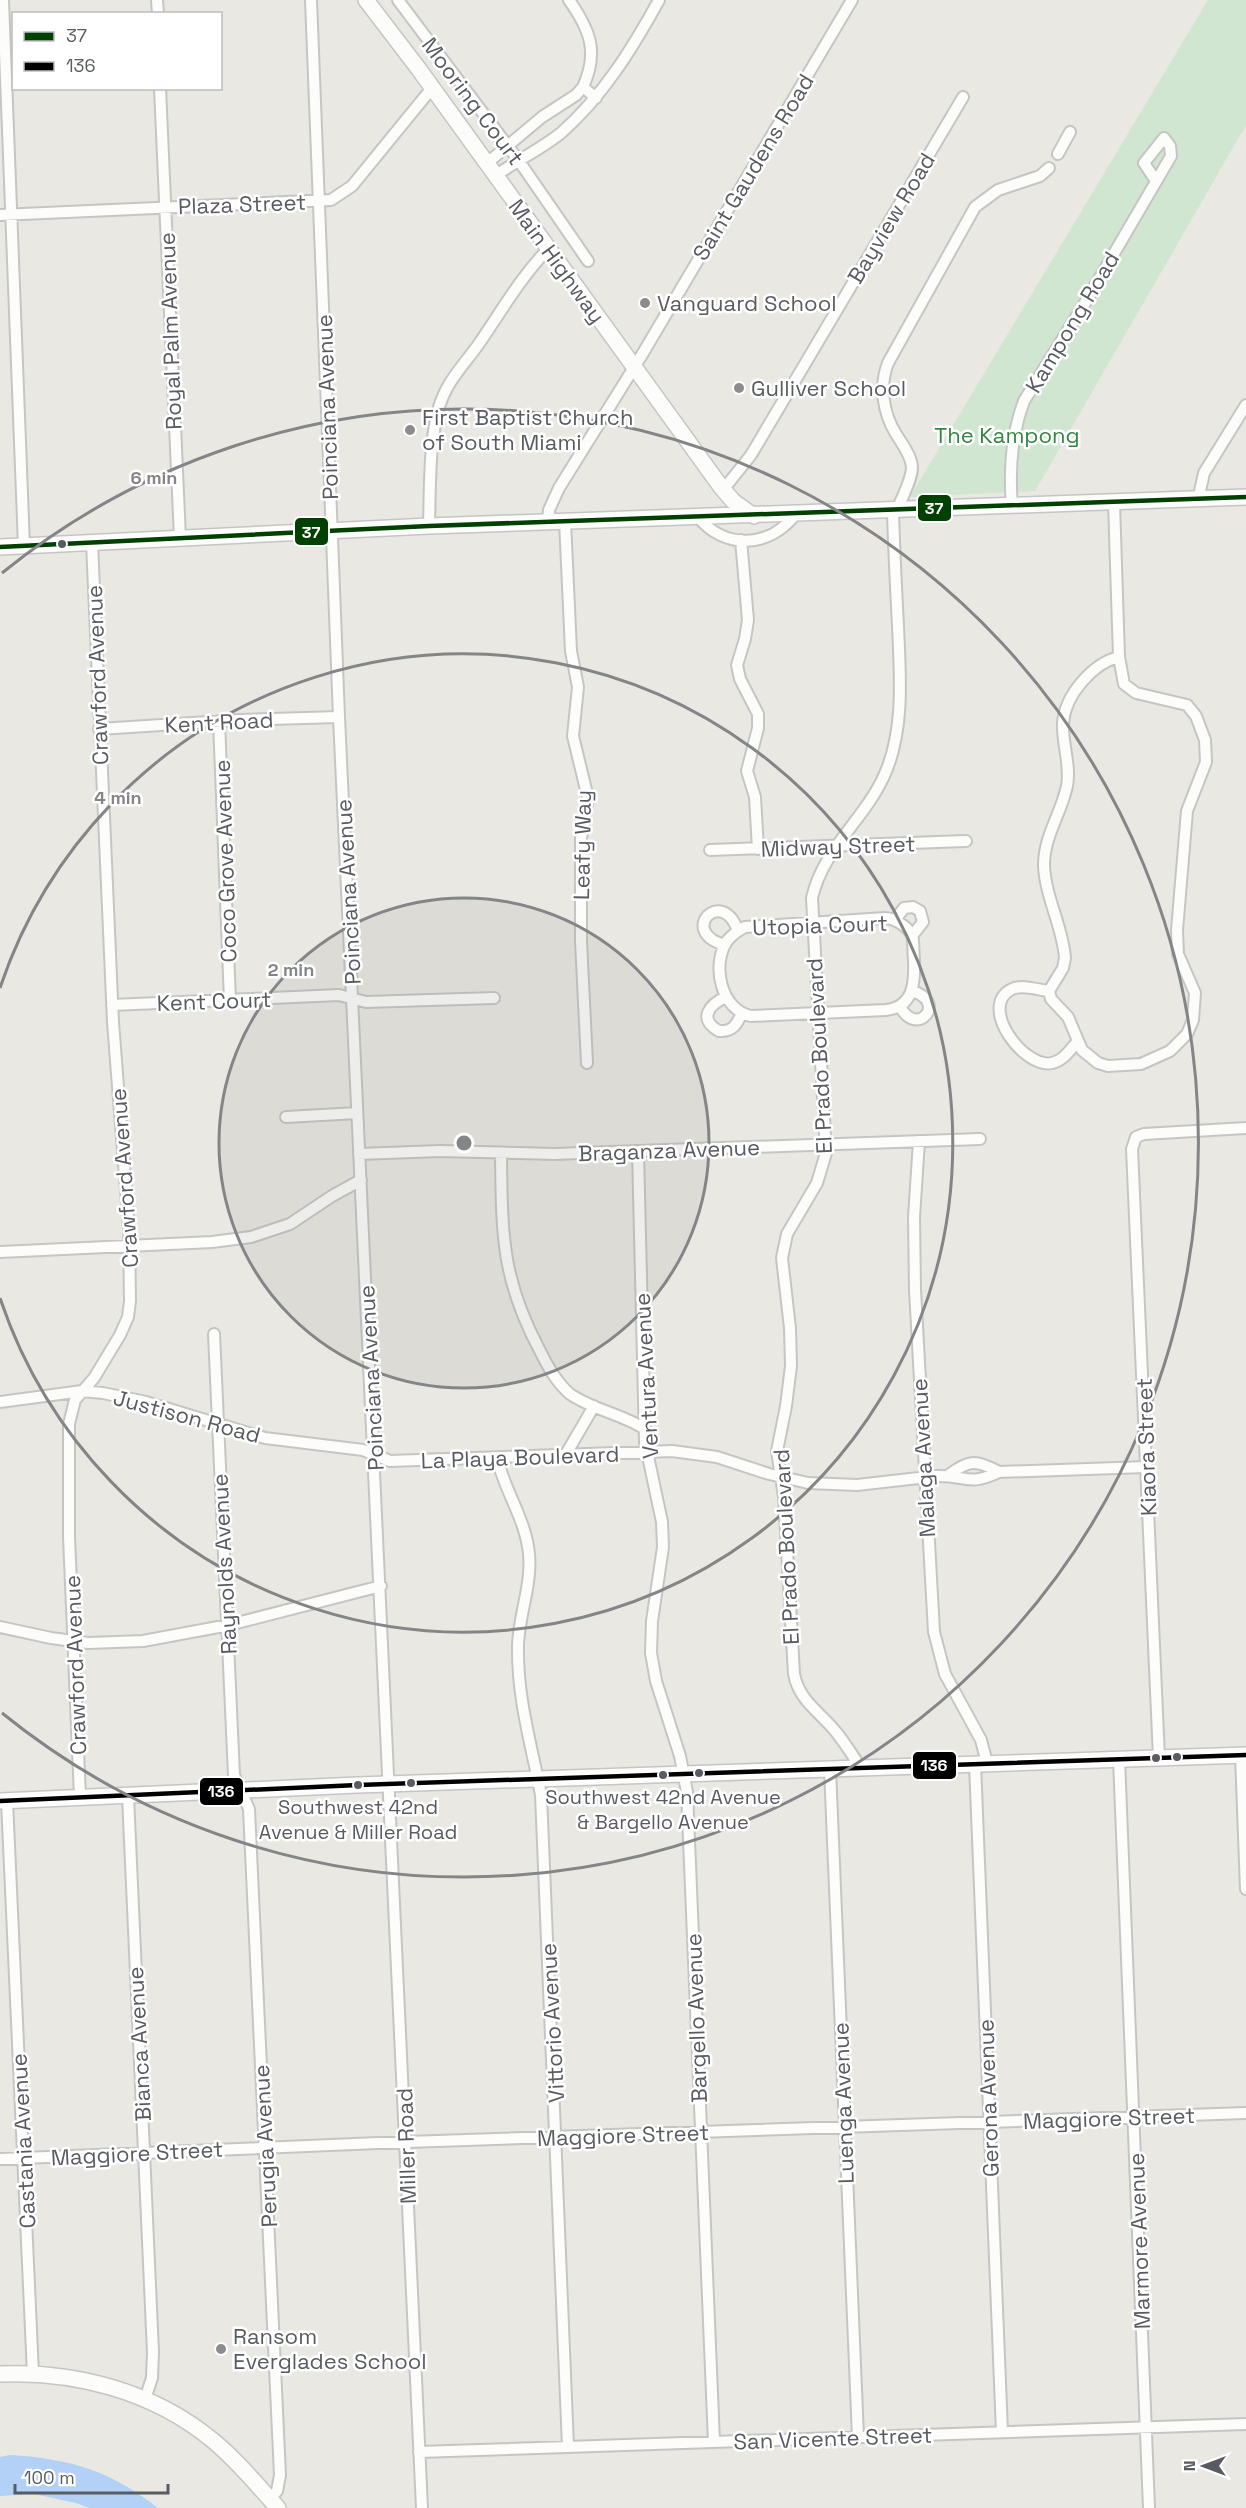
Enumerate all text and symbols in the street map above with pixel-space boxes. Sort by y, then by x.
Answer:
legend [12,12,222,90]
text: 37 [66,24,87,47]
street label: Mooring Court [416,32,530,170]
text: 136 [66,54,95,77]
street label: Saint Gaudens Road [686,69,820,265]
street label: Bayview Road [841,147,941,289]
street label: Plaza Street [177,188,307,220]
street label: Main Highway [503,193,611,329]
street label: Royal Palm Avenue [153,232,187,430]
street label: Kampong Road [1019,246,1125,398]
place label: Vanguard School [657,289,837,317]
marker: Vanguard School [638,296,652,310]
street label: Poinciana Avenue [310,314,344,500]
place label: Gulliver School [751,374,906,402]
marker: Gulliver School [732,381,746,395]
place label: First Baptist Church of South Miami [422,403,633,456]
park label: The Kampong [934,421,1080,449]
marker: First Baptist Church of South Miami [403,423,417,437]
text: 6 min [131,466,177,489]
line badge: 37 [917,494,952,522]
text: 37 [925,498,943,519]
line badge: 37 [294,517,329,546]
text: 37 [302,522,320,543]
unlabelled marker [56,538,68,550]
street label: Crawford Avenue [80,585,114,765]
street label: Kent Road [164,705,274,739]
street label: Coco Grove Avenue [207,759,243,963]
text: 4 min [94,786,142,809]
street label: Leafy Way [567,790,597,900]
street label: Poinciana Avenue [329,799,367,985]
street label: Midway Street [760,829,916,863]
street label: Utopia Court [752,909,888,941]
street label: El Prado Boulevard [800,957,838,1155]
text: 2 min [268,958,314,981]
street label: Kent Court [156,985,272,1017]
street label: Crawford Avenue [104,1087,144,1269]
centre of rings [454,1133,474,1153]
street label: Braganza Avenue [577,1133,761,1167]
street label: Poinciana Avenue [352,1285,390,1471]
street label: Ventura Avenue [628,1292,664,1460]
street label: Kiaora Street [1130,1377,1162,1517]
street label: Malaga Avenue [905,1378,941,1538]
street label: Justison Road [110,1383,264,1449]
street label: La Playa Boulevard [420,1440,620,1474]
street label: El Prado Boulevard [767,1448,805,1646]
street label: Raynolds Avenue [205,1473,243,1655]
street label: Crawford Avenue [58,1575,92,1755]
line badge: 136 [912,1751,957,1780]
unlabelled marker [1171,1751,1183,1763]
unlabelled marker [1150,1752,1162,1764]
text: 136 [921,1755,948,1776]
unlabelled marker [693,1767,705,1779]
marker: Southwest 42nd Avenue & Bargello Avenue [657,1769,669,1781]
line badge: 136 [199,1777,244,1806]
unlabelled marker [405,1777,417,1789]
marker: Southwest 42nd Avenue & Miller Road [352,1779,364,1791]
text: 136 [208,1781,235,1802]
place label: Southwest 42nd Avenue & Bargello Avenue [545,1784,781,1835]
place label: Southwest 42nd Avenue & Miller Road [259,1794,457,1845]
street label: Bargello Avenue [679,1933,713,2103]
street label: Vittorio Avenue [534,1942,570,2104]
street label: Bianca Avenue [121,1966,157,2122]
street label: Gerona Avenue [971,2018,1005,2178]
street label: Luenga Avenue [826,2022,860,2184]
street label: Castania Avenue [4,2053,42,2229]
street label: Perugia Avenue [247,2064,283,2228]
street label: Miller Road [390,2087,422,2205]
street label: Maggiore Street [1022,2101,1196,2135]
street label: Maggiore Street [536,2118,710,2152]
street label: Maggiore Street [50,2135,224,2171]
street label: Marmore Avenue [1122,2152,1156,2330]
place label: Ransom Everglades School [233,2322,427,2375]
marker: Ransom Everglades School [214,2342,228,2356]
street label: San Vicente Street [733,2421,933,2455]
north arrow [1174,2436,1234,2496]
scale bar [15,2457,168,2495]
text: N [1179,2461,1200,2471]
text: 100 m [24,2466,75,2489]

